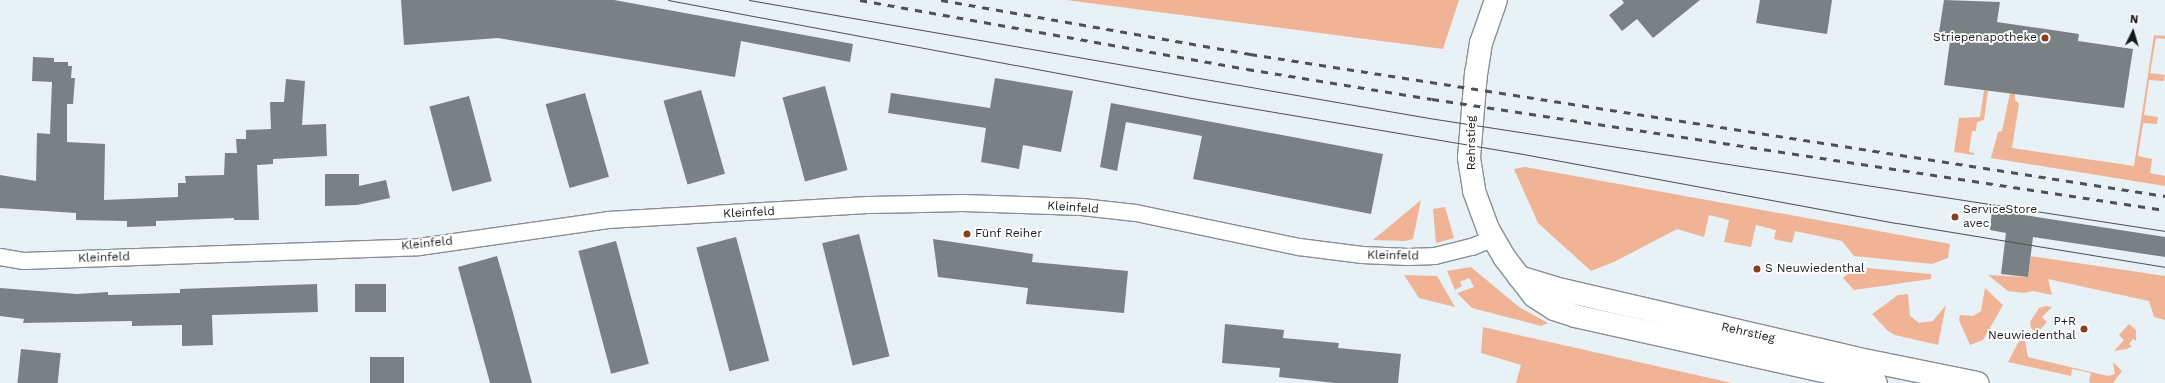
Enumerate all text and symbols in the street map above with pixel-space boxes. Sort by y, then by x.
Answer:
north arrow [2113,12,2153,52]
text: N [2129,13,2139,26]
place label: Striepenapotheke [1933,31,2037,45]
marker: Striepenapotheke [2040,33,2050,43]
street label: Rehrstieg [1465,116,1479,170]
street label: Kleinfeld [1047,199,1099,217]
place label: ServiceStore avec [1963,203,2037,231]
street label: Kleinfeld [723,204,775,222]
marker: ServiceStore avec [1950,212,1960,222]
place label: Fünf Reiher [975,227,1043,241]
marker: Fünf Reiher [962,229,972,239]
street label: Kleinfeld [401,234,453,254]
street label: Kleinfeld [1367,248,1419,264]
street label: Kleinfeld [78,250,130,266]
place label: S Neuwiedenthal [1765,262,1865,276]
marker: S Neuwiedenthal [1752,264,1762,274]
place label: P+R Neuwiedenthal [1988,315,2076,343]
street label: Rehrstieg [1720,320,1776,346]
marker: P+R Neuwiedenthal [2079,324,2089,334]

